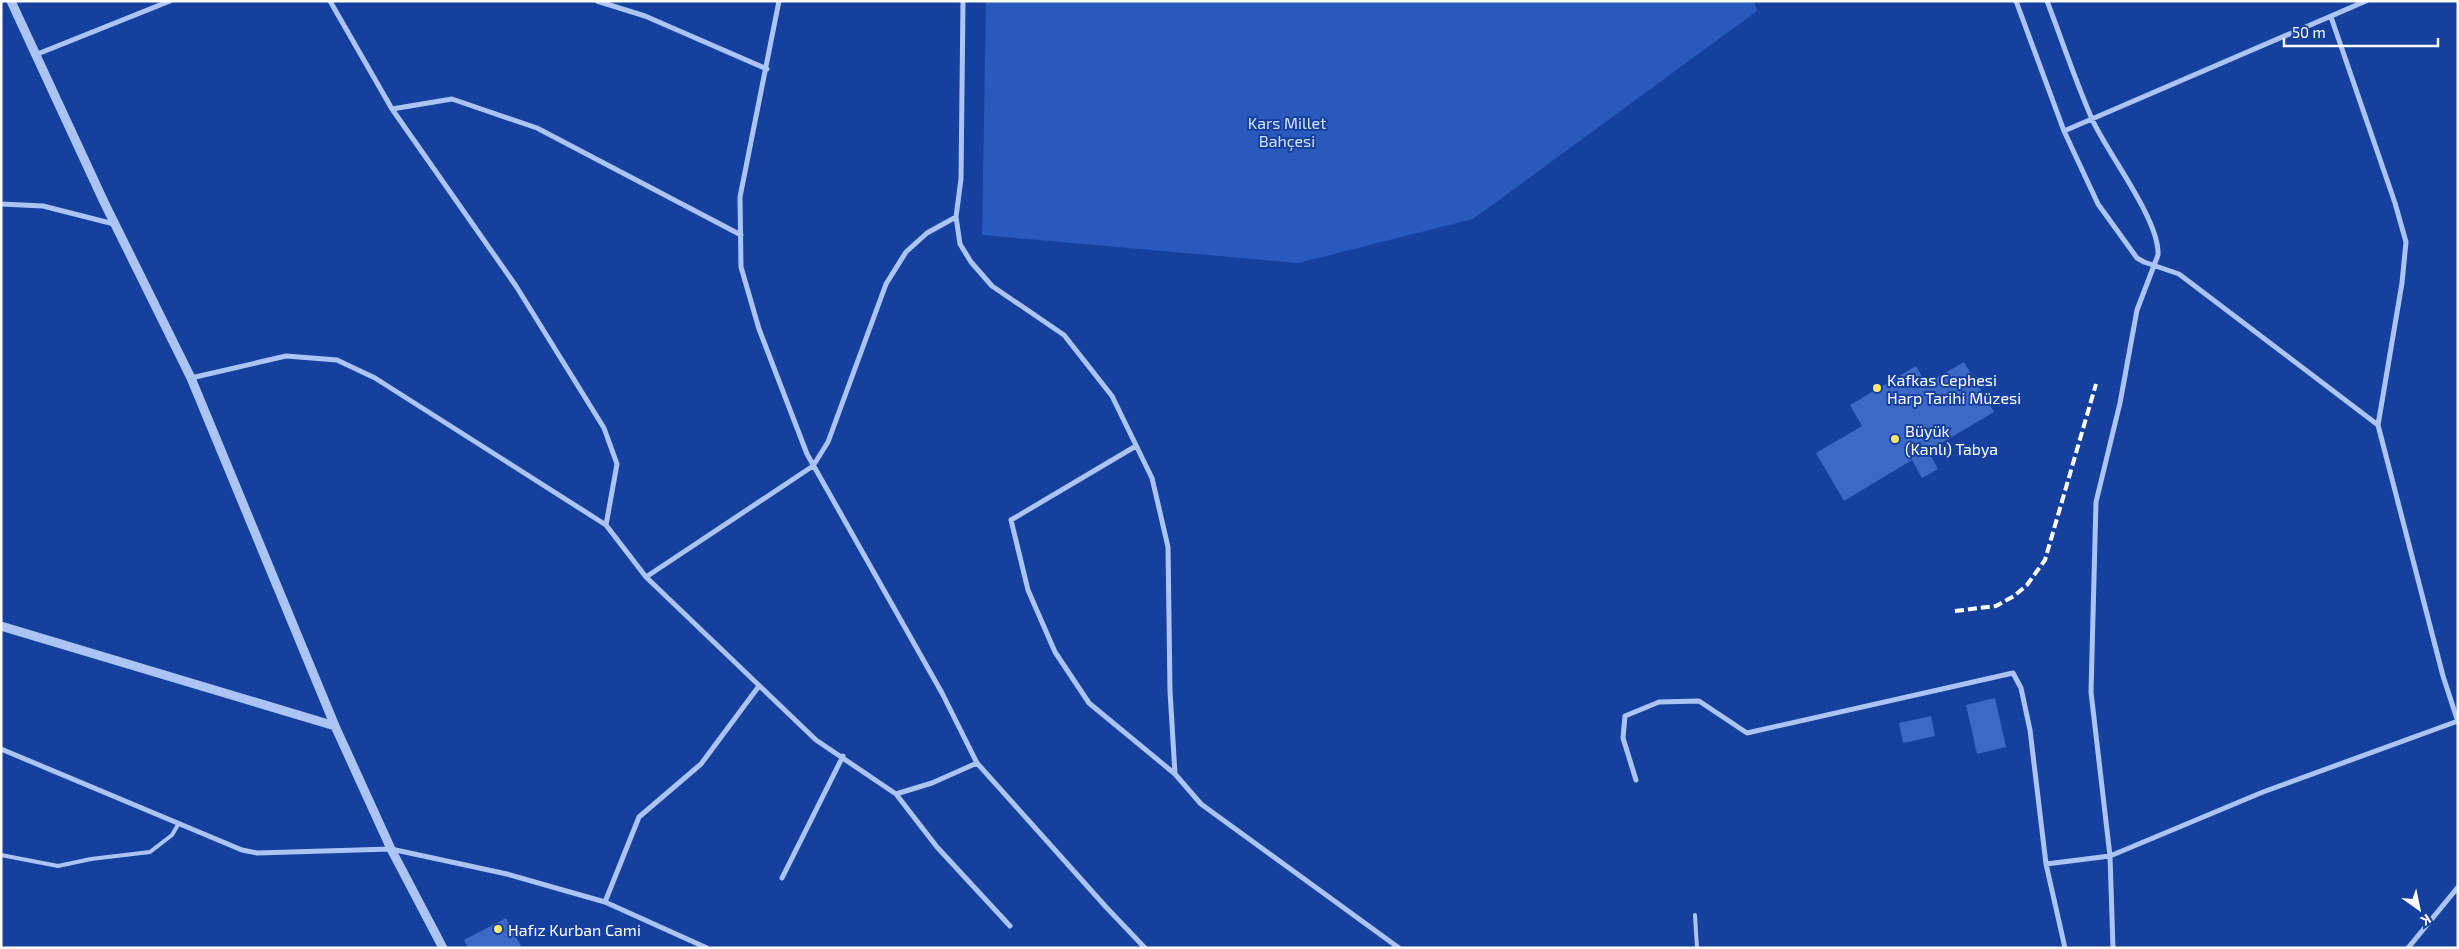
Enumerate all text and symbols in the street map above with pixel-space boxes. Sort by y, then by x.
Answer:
scale bar [2284,15,2438,47]
text: 50 m [2292,23,2326,41]
park label: Kars Millet Bahçesi [1248,113,1326,151]
place label: Kafkas Cephesi Harp Tarihi Müzesi [1887,370,2021,407]
marker: Kafkas Cephesi Harp Tarihi Müzesi [1871,382,1883,394]
place label: Büyük (Kanlı) Tabya [1905,421,1998,458]
marker: Büyük (Kanlı) Tabya [1889,433,1901,445]
north arrow [2394,884,2444,934]
text: K [2418,911,2435,930]
place label: Hafız Kurban Cami [508,920,641,939]
marker: Hafız Kurban Cami [492,923,504,935]

